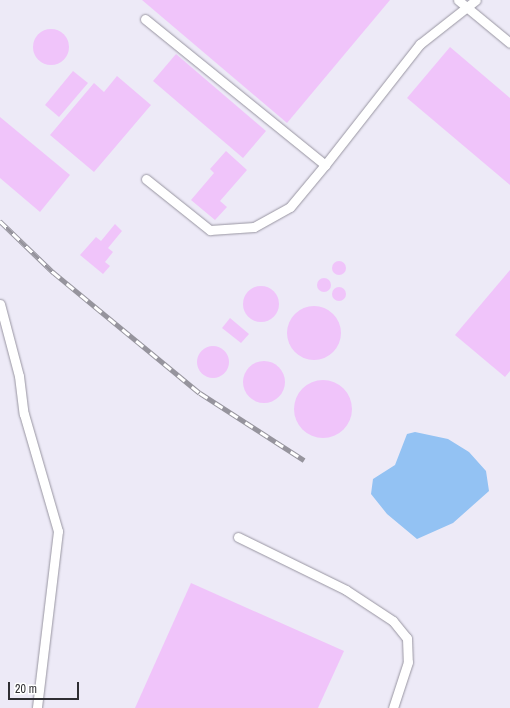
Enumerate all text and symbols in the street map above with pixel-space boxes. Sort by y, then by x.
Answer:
scale bar [10,674,81,700]
text: 20 m [15,681,37,697]

